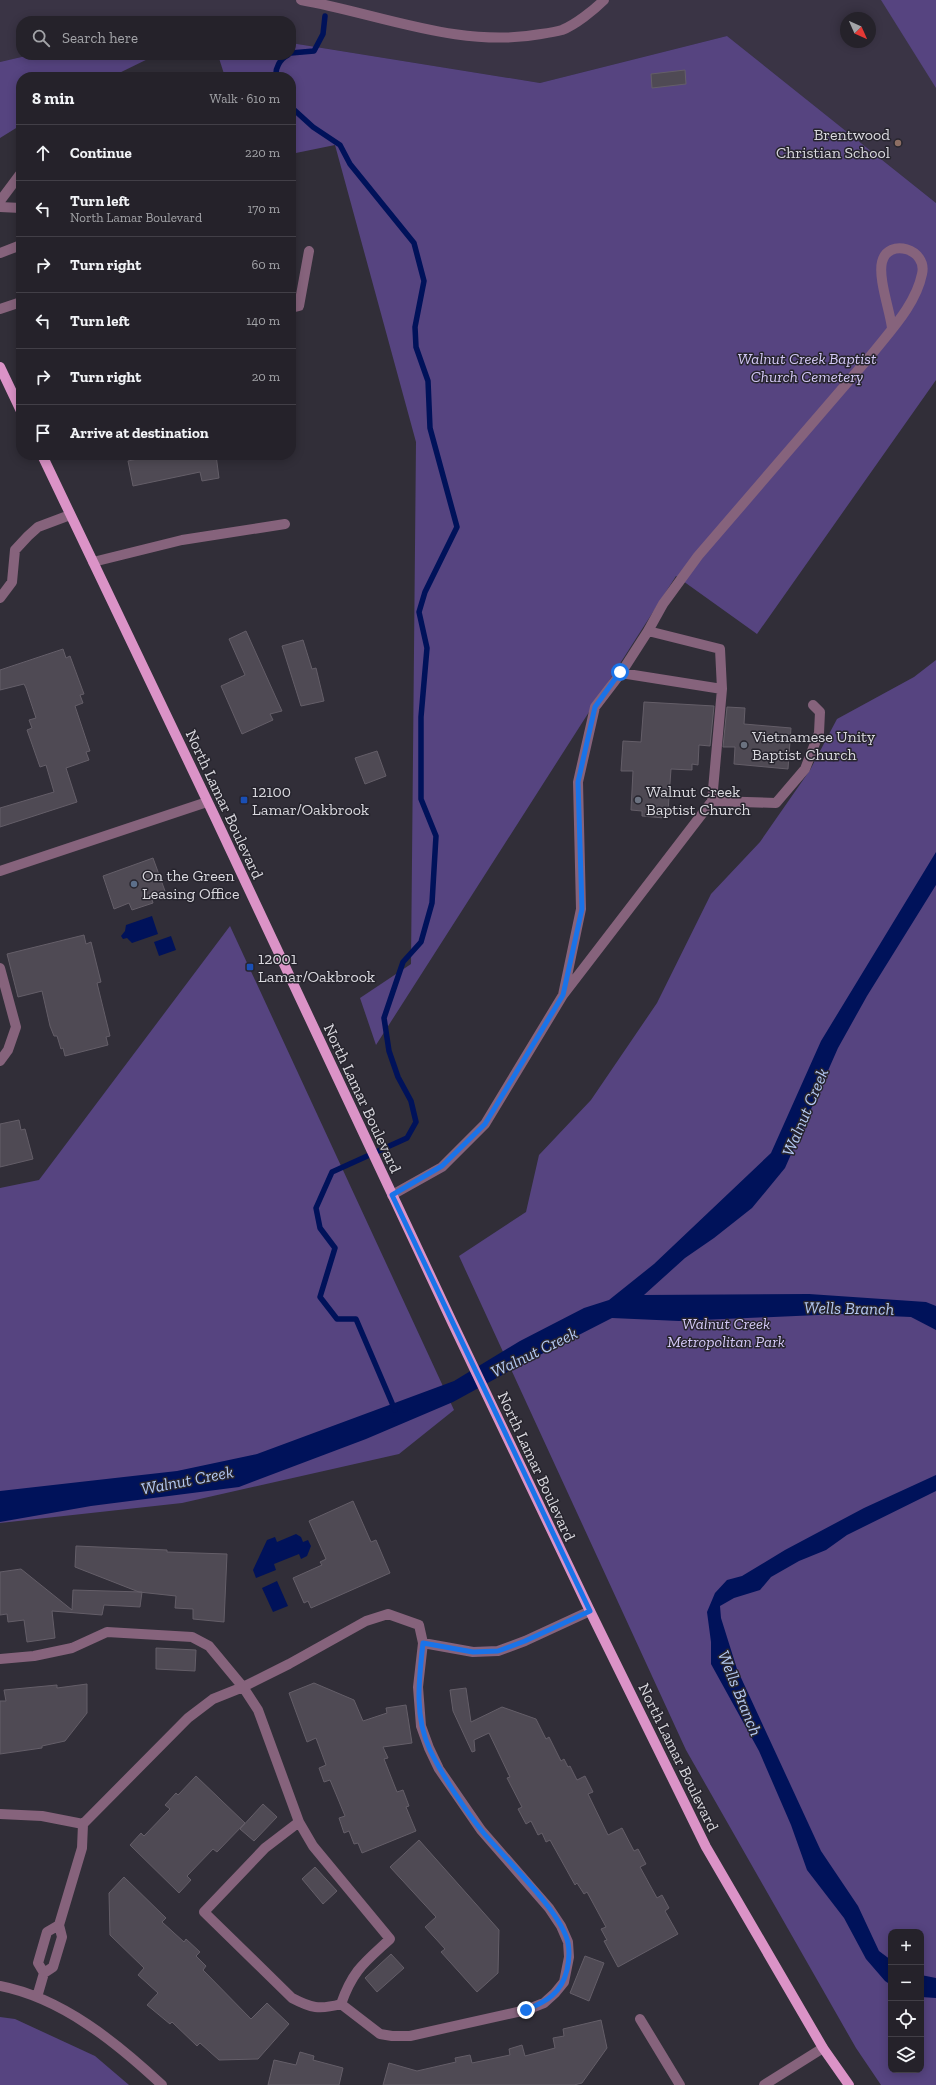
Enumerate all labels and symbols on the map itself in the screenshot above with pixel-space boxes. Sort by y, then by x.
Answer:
north arrow [840,12,876,48]
place label: Brentwood Christian School [776,125,890,162]
marker: Brentwood Christian School [893,138,903,148]
park label: Walnut Creek Baptist Church Cemetery [737,349,877,386]
route start [611,663,629,681]
street label: North Lamar Boulevard [182,727,268,882]
place label: Vietnamese Unity Baptist Church [751,727,876,764]
marker: Vietnamese Unity Baptist Church [739,740,749,750]
place label: 12100 Lamar/Oakbrook [252,782,370,819]
place label: Walnut Creek Baptist Church [646,782,751,819]
marker: 12100 Lamar/Oakbrook [239,795,249,805]
marker: Walnut Creek Baptist Church [633,795,643,805]
place label: On the Green Leasing Office [142,866,239,903]
marker: On the Green Leasing Office [129,879,139,889]
place label: 12001 Lamar/Oakbrook [258,949,376,986]
marker: 12001 Lamar/Oakbrook [245,962,255,972]
street label: North Lamar Boulevard [320,1021,406,1176]
water label: Walnut Creek [778,1065,833,1159]
water label: Wells Branch [804,1297,895,1319]
park label: Walnut Creek Metropolitan Park [667,1314,785,1351]
water label: Walnut Creek [488,1322,581,1382]
street label: North Lamar Boulevard [494,1389,580,1544]
water label: Walnut Creek [139,1461,235,1499]
water label: Wells Branch [714,1647,766,1739]
street label: North Lamar Boulevard [634,1680,723,1835]
route end [517,2001,535,2019]

